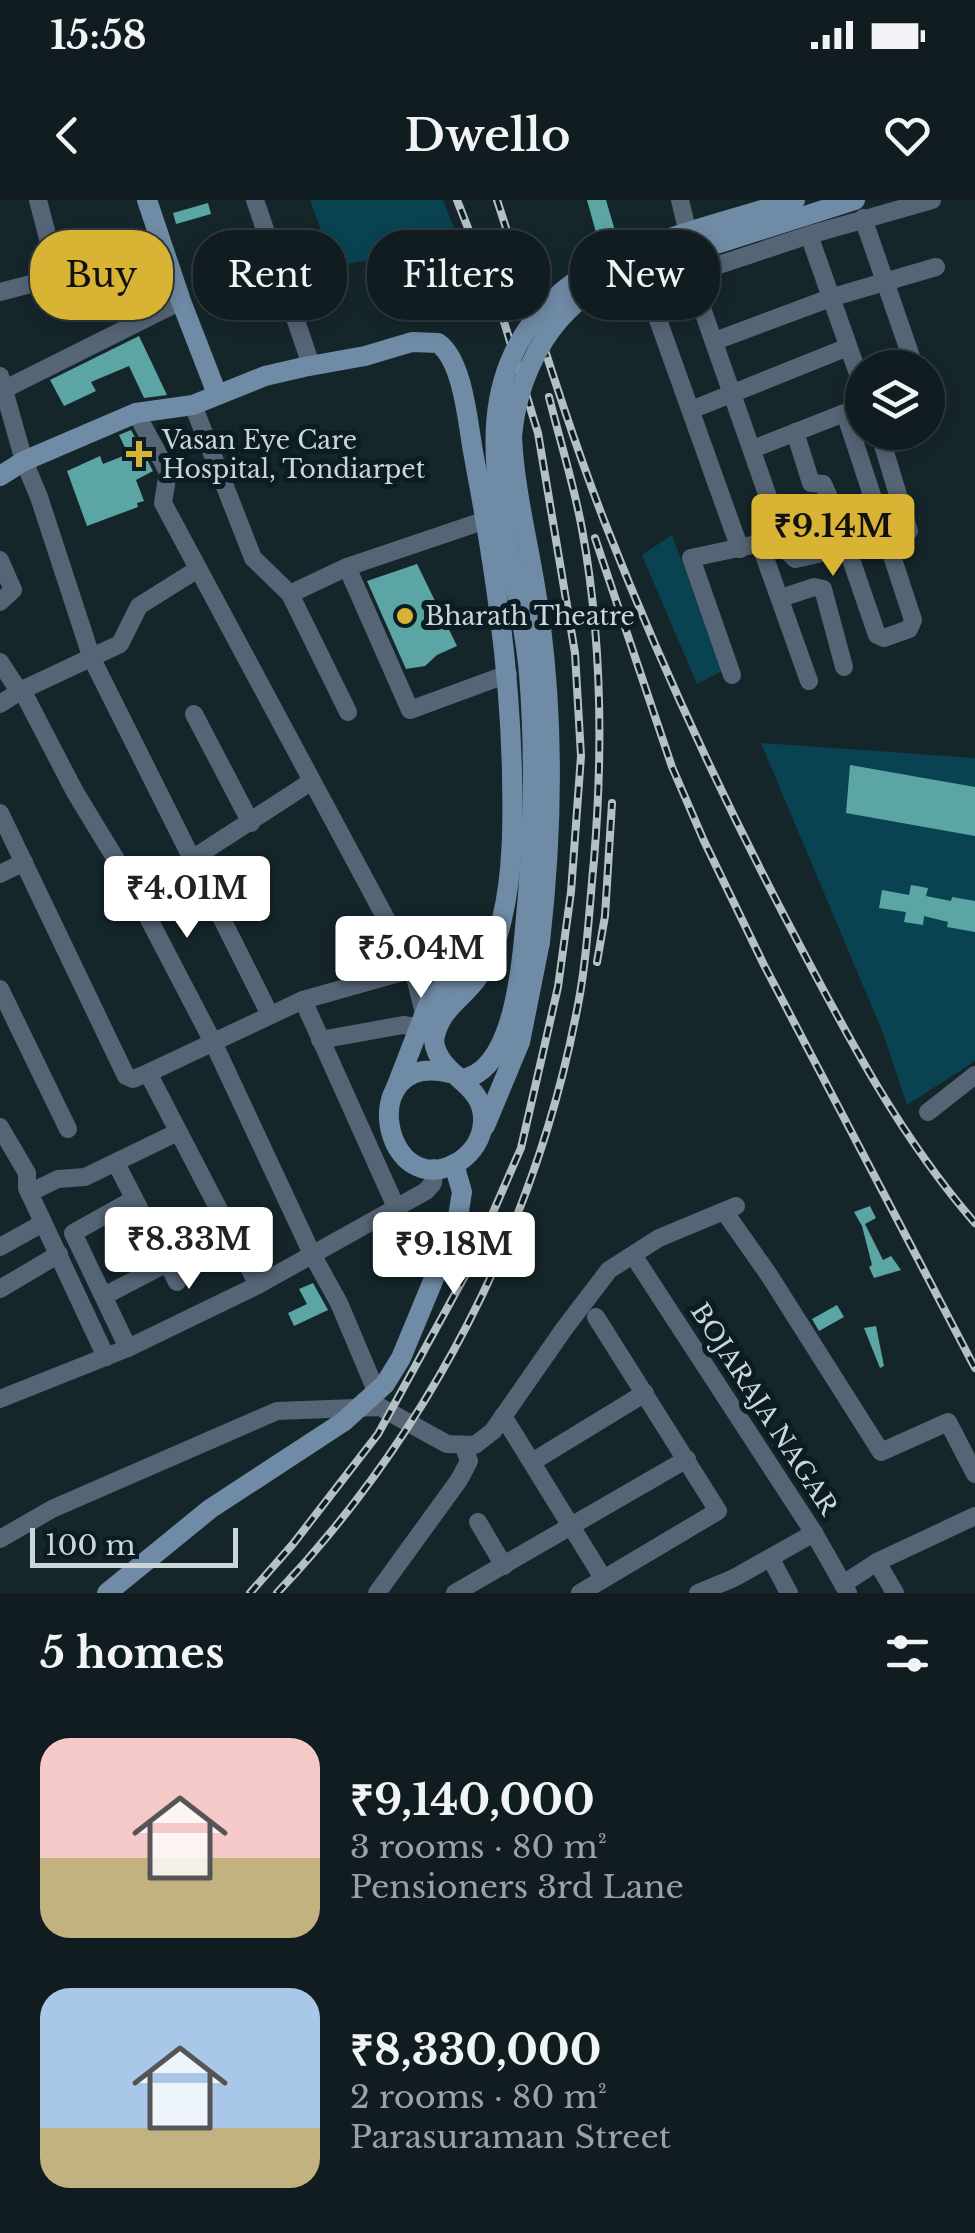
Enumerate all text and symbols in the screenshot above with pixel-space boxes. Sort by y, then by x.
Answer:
text: 15:58 [50,12,147,59]
text: Dwello [404,107,571,163]
icon: back [40,108,95,163]
icon: heart [880,108,935,163]
chip: Buy [30,230,173,320]
chip: Rent [193,230,347,320]
chip: Filters [367,230,550,320]
chip: New [570,230,720,320]
map controls [845,350,945,450]
button: layers [845,350,945,450]
place label: Vasan Eye Care Hospital, Tondiarpet [161,425,426,485]
marker: Vasan Eye Care Hospital, Tondiarpet [126,441,152,467]
pin: ₹9.14M [752,494,914,579]
text: ₹9.14M [773,506,893,546]
place label: Bharath Theatre [425,601,635,632]
marker: Bharath Theatre [394,605,416,627]
pin: ₹4.01M [106,856,268,941]
text: ₹4.01M [126,868,248,908]
pin: ₹5.04M [340,916,502,1001]
text: ₹5.04M [357,928,485,968]
pin: ₹8.33M [108,1207,270,1292]
pin: ₹9.18M [373,1212,535,1297]
text: ₹8.33M [127,1219,251,1259]
text: ₹9.18M [395,1224,513,1264]
street label: BOJARAJA NAGAR [684,1297,845,1522]
scale bar [30,1523,238,1568]
text: 100 m [45,1528,136,1563]
icon: filters [880,1626,935,1681]
text: 5 homes [40,1627,224,1679]
text: ₹9,140,000 [350,1774,595,1826]
icon: home [120,1778,240,1898]
text: 3 rooms · 80 m² [350,1827,607,1867]
text: Pensioners 3rd Lane [350,1867,684,1907]
text: ₹8,330,000 [350,2024,601,2076]
icon: home [120,2028,240,2148]
text: 2 rooms · 80 m² [350,2077,607,2117]
text: Parasuraman Street [350,2117,671,2157]

